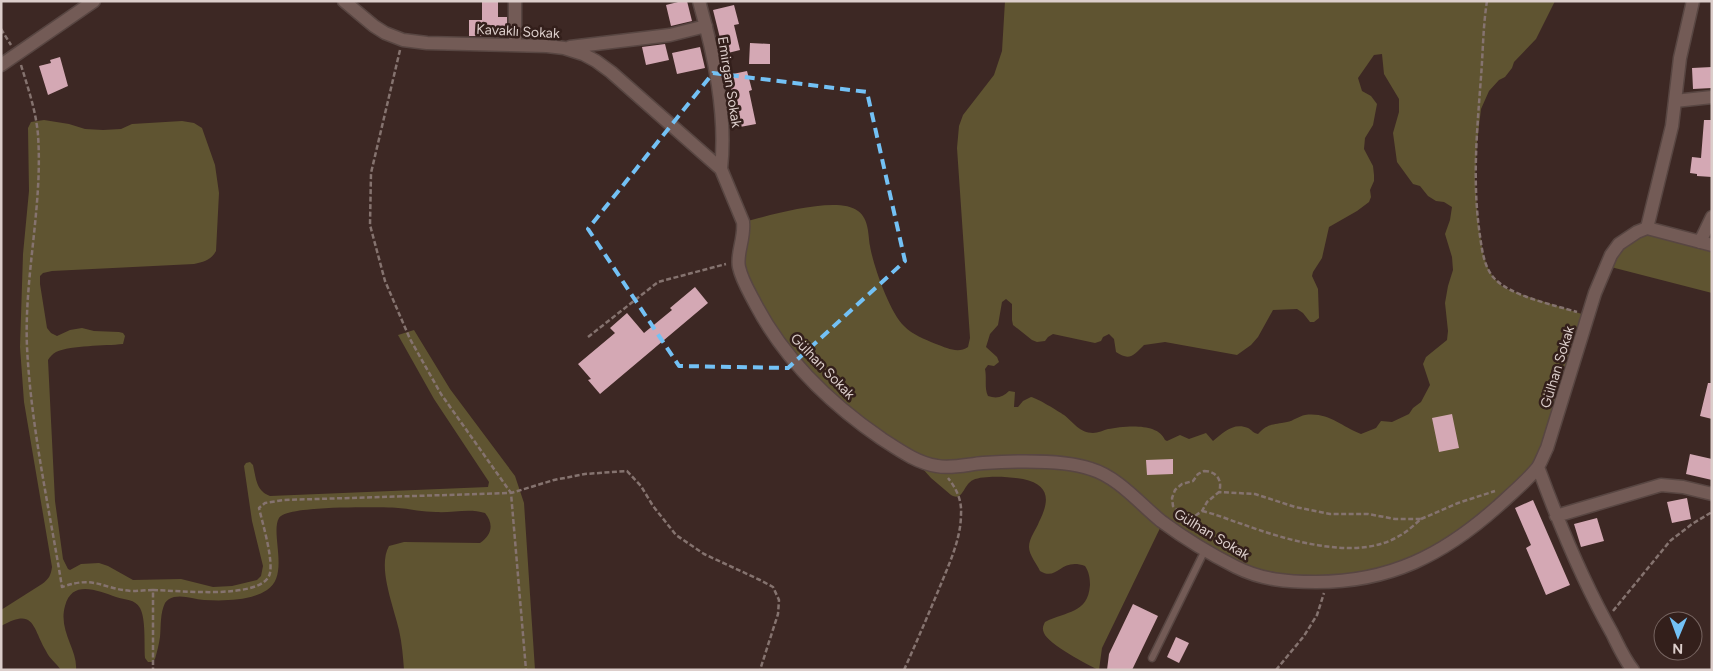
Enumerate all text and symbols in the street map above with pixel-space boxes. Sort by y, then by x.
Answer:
street label: Kavaklı Sokak [476,21,560,42]
street label: Emirgan Sokak [714,35,745,129]
street label: Gülhan Sokak [1537,324,1578,410]
street label: Gülhan Sokak [787,330,858,403]
street label: Gülhan Sokak [1171,505,1253,564]
north arrow [1653,611,1703,661]
text: N [1672,640,1683,657]

